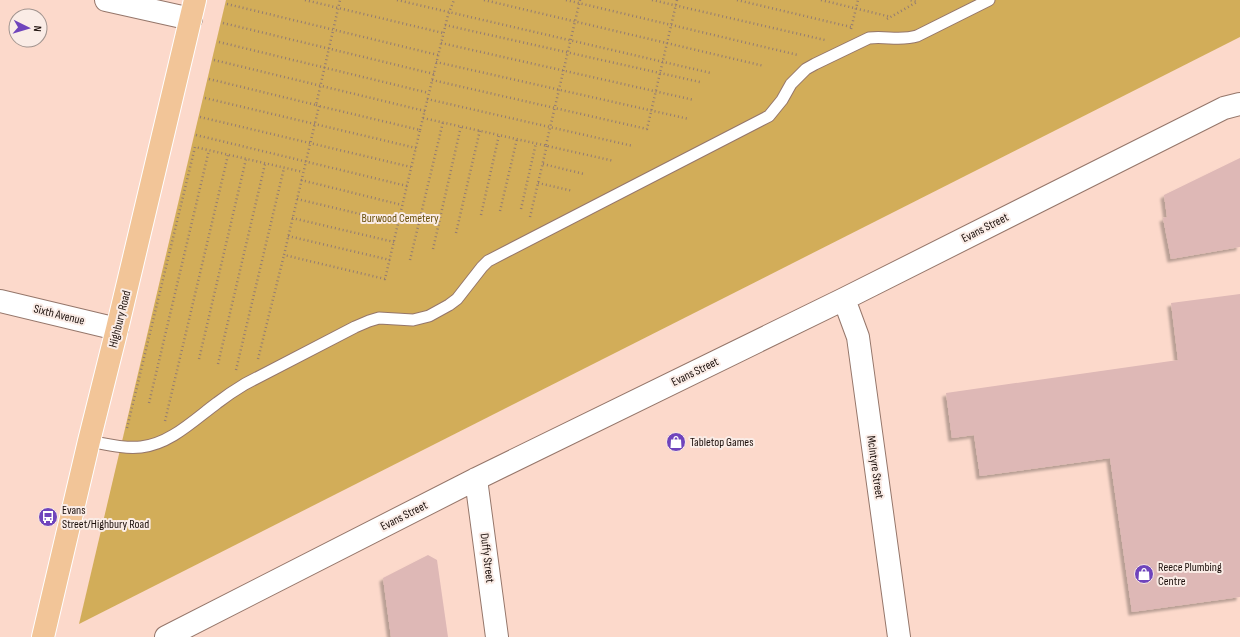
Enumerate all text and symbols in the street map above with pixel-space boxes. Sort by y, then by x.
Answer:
north arrow [8,8,48,48]
text: N [31,25,44,32]
street label: Evans Street [959,210,1011,246]
park label: Burwood Cemetery [361,211,439,226]
street label: Highbury Road [106,289,134,349]
street label: Sixth Avenue [32,301,86,329]
street label: Evans Street [669,354,721,390]
shop icon: Tabletop Games [665,431,687,453]
place label: Tabletop Games [690,435,754,450]
street label: McIntyre Street [863,435,887,500]
street label: Evans Street [378,498,430,534]
place label: Evans Street/Highbury Road [62,503,149,532]
bus stop icon: Evans Street/Highbury Road [37,506,59,528]
street label: Duffy Street [477,532,498,584]
place label: Reece Plumbing Centre [1158,560,1222,589]
shop icon: Reece Plumbing Centre [1133,563,1155,585]

